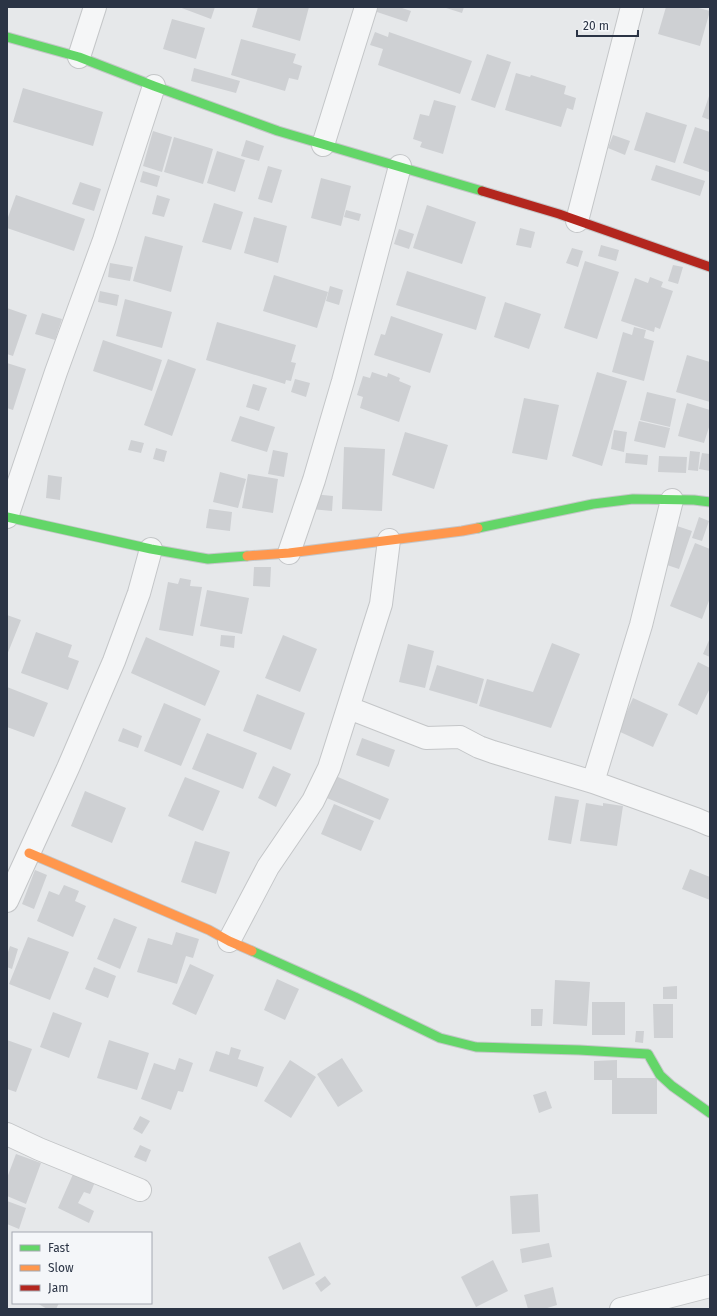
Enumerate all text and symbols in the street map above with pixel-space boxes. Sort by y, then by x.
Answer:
scale bar [577,12,638,38]
text: 20 m [583,19,609,33]
legend [12,1232,152,1304]
text: Fast [48,1241,70,1255]
text: Slow [48,1261,74,1275]
text: Jam [48,1281,68,1295]

